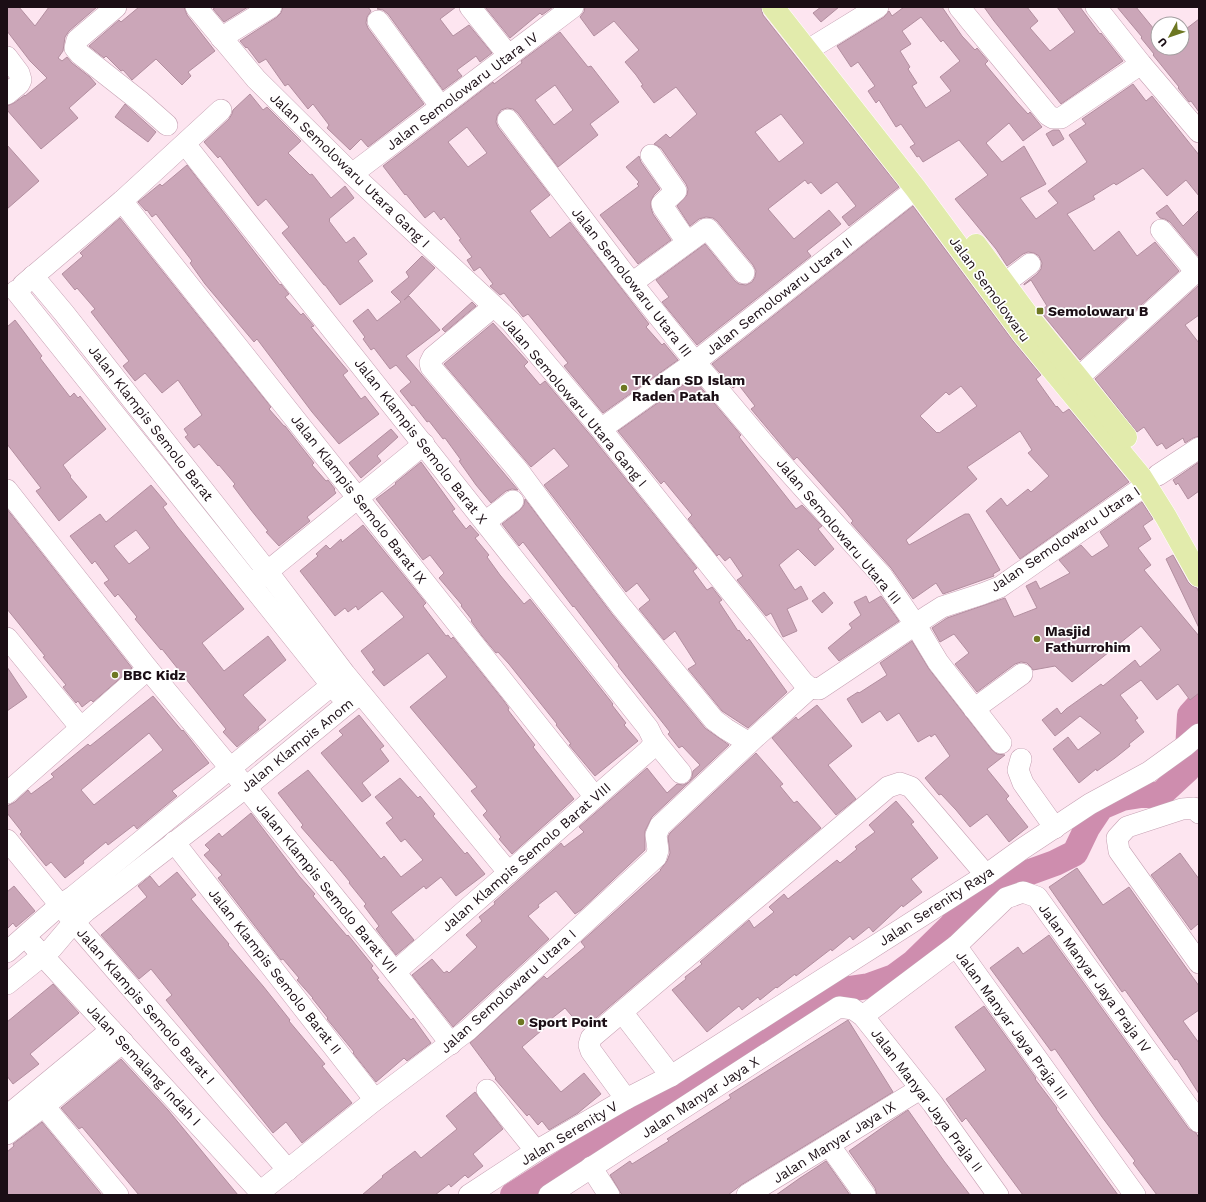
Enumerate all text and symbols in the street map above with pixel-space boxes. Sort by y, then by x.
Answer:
north arrow [1150,16,1190,56]
street label: Jalan Semolowaru Utara IV [383,29,541,153]
text: U [1155,35,1170,49]
street label: Jalan Semolowaru Utara Gang I [267,89,433,251]
street label: Jalan Semolowaru Utara III [569,204,695,360]
street label: Jalan Semolowaru [946,233,1034,345]
street label: Jalan Semolowaru Utara II [703,234,855,358]
place label: Semolowaru B [1048,303,1149,319]
marker: Semolowaru B [1035,306,1045,316]
street label: Jalan Semolowaru Utara Gang I [500,314,650,490]
street label: Jalan Klampis Semolo Barat [85,342,217,504]
street label: Jalan Klampis Semolo Barat X [351,355,491,527]
place label: TK dan SD Islam Raden Patah [632,372,745,404]
marker: TK dan SD Islam Raden Patah [619,383,629,393]
street label: Jalan Klampis Semolo Barat IX [288,411,430,587]
street label: Jalan Semolowaru Utara III [773,455,905,607]
street label: Jalan Semolowaru Utara I [987,483,1143,595]
place label: Masjid Fathurrohim [1045,623,1131,655]
marker: Masjid Fathurrohim [1032,634,1042,644]
place label: BBC Kidz [123,667,185,683]
marker: BBC Kidz [110,670,120,680]
street label: Jalan Klampis Anom [238,695,356,795]
street label: Jalan Klampis Semolo Barat VIII [438,779,614,935]
street label: Jalan Klampis Semolo Barat VII [253,800,401,976]
street label: Jalan Serenity Raya [876,863,996,949]
street label: Jalan Klampis Semolo Barat II [205,885,345,1057]
street label: Jalan Manyar Jaya Praja IV [1036,900,1154,1056]
street label: Jalan Klampis Semolo Barat I [74,925,218,1087]
street label: Jalan Semolowaru Utara I [437,926,579,1056]
street label: Jalan Manyar Jaya Praja III [953,948,1071,1102]
street label: Jalan Semalang Indah I [84,1001,204,1129]
place label: Sport Point [529,1014,608,1030]
marker: Sport Point [516,1017,526,1027]
street label: Jalan Manyar Jaya Praja II [868,1025,986,1175]
street label: Jalan Manyar Jaya X [638,1053,762,1141]
street label: Jalan Serenity V [518,1098,620,1168]
street label: Jalan Manyar Jaya IX [770,1098,898,1186]

